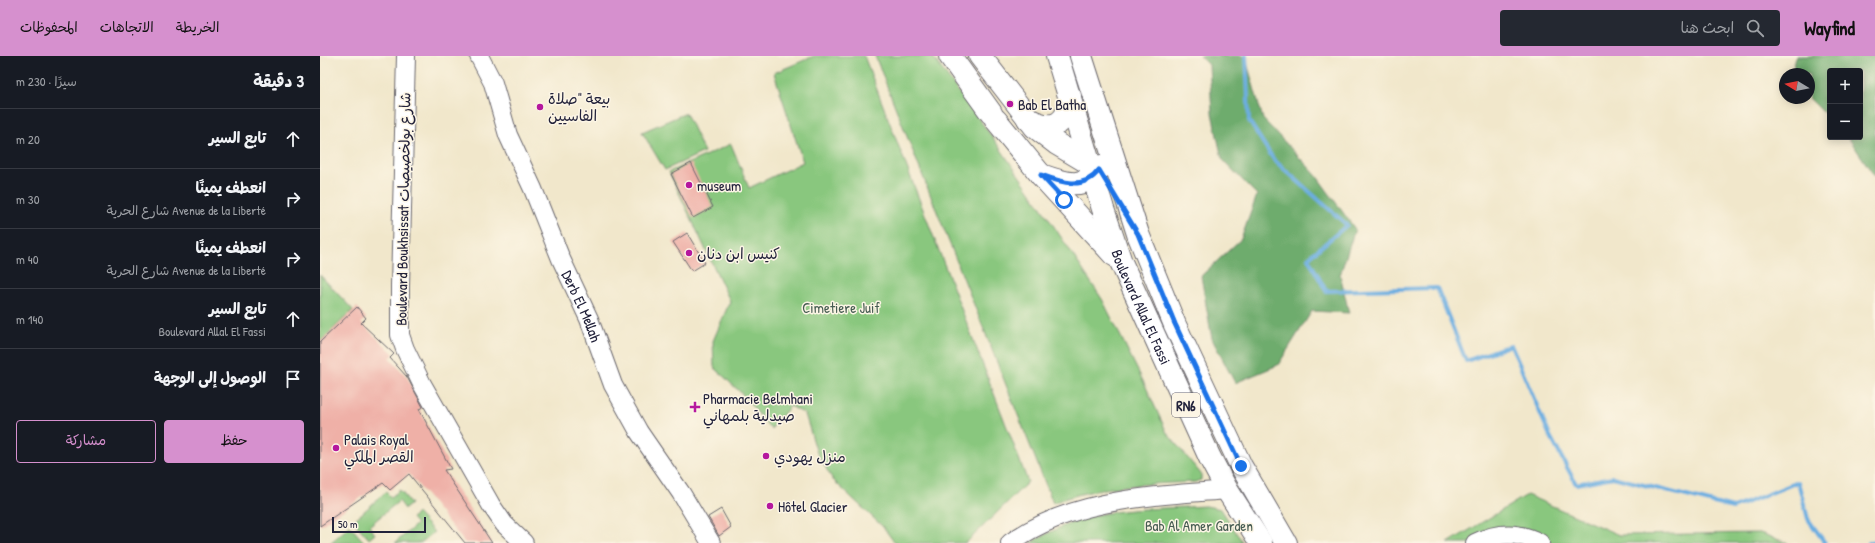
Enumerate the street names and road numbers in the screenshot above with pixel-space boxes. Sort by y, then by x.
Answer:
street label: Boulevard Boukhsissat شارع بولخصيصات [390,92,416,326]
street label: Boulevard Allal El Fassi [1107,246,1177,368]
street label: Derb El Mellah [557,267,607,345]
road number: RN6 [1172,393,1200,417]

